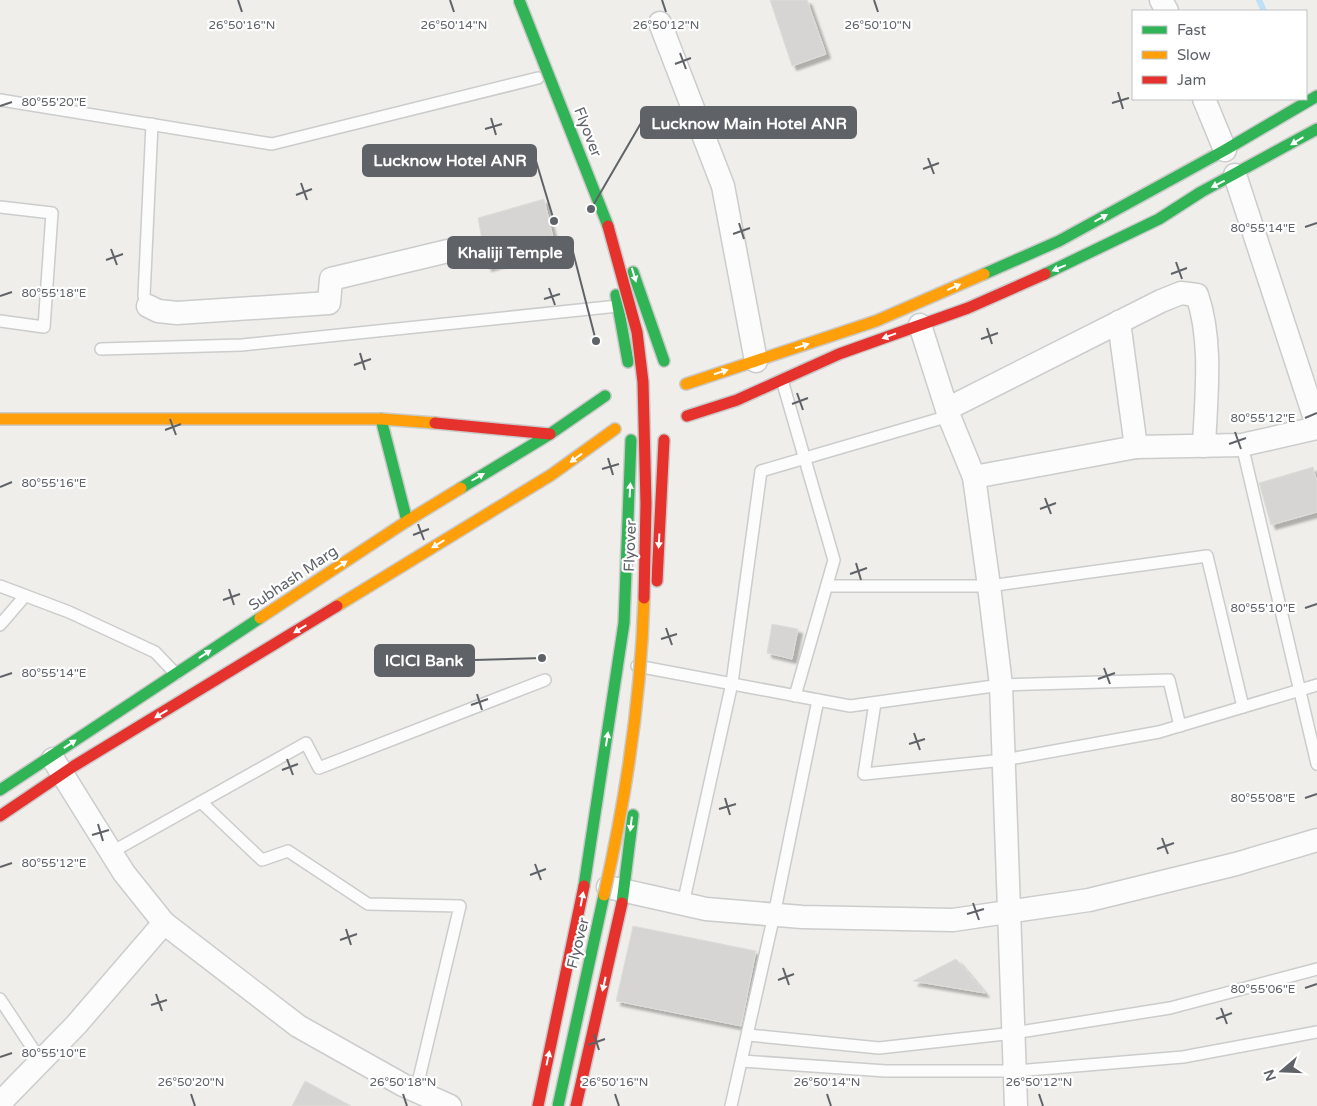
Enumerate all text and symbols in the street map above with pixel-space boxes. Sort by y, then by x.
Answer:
legend [1132,10,1307,100]
text: 26°50'16"N [209,18,275,32]
text: 26°50'14"N [421,18,487,32]
text: 26°50'12"N [633,18,699,32]
text: 26°50'10"N [845,18,911,32]
text: Fast [1177,21,1207,39]
text: Slow [1177,46,1211,64]
text: Jam [1177,71,1206,89]
text: 80°55'20"E [21,95,87,109]
street label: Flyover [570,105,606,160]
callout: Lucknow Main Hotel ANR [641,107,856,138]
text: Lucknow Main Hotel ANR [651,114,847,134]
one-way arrow [1290,136,1303,145]
callout: Lucknow Hotel ANR [363,145,536,176]
text: Lucknow Hotel ANR [373,151,527,171]
one-way arrow [1211,180,1225,188]
one-way arrow [1093,214,1108,222]
text: 80°55'14"E [1230,221,1296,235]
callout: Khaliji Temple [448,237,573,268]
text: Khaliji Temple [457,243,563,263]
one-way arrow [1052,265,1066,273]
one-way arrow [630,267,638,282]
one-way arrow [947,283,961,291]
text: 80°55'18"E [21,286,87,300]
one-way arrow [881,332,896,340]
one-way arrow [795,342,810,349]
one-way arrow [714,368,729,376]
text: 80°55'12"E [1230,411,1296,425]
one-way arrow [569,453,583,463]
one-way arrow [471,473,484,482]
text: 80°55'16"E [21,476,87,490]
one-way arrow [627,482,635,498]
street label: Flyover [620,520,640,572]
one-way arrow [654,533,662,549]
one-way arrow [432,540,445,549]
street label: Subhash Marg [245,542,341,614]
one-way arrow [334,560,347,569]
text: 80°55'10"E [1230,601,1296,615]
one-way arrow [293,624,306,633]
callout: ICICI Bank [375,645,474,676]
one-way arrow [199,650,212,659]
text: ICICI Bank [385,651,464,671]
text: 80°55'14"E [21,666,87,680]
one-way arrow [154,709,167,718]
one-way arrow [603,730,611,746]
one-way arrow [63,739,77,749]
text: 80°55'08"E [1230,791,1296,805]
one-way arrow [627,817,635,833]
text: 80°55'12"E [21,856,87,870]
one-way arrow [578,891,586,907]
street label: Flyover [563,915,593,970]
one-way arrow [600,977,608,992]
text: 80°55'06"E [1230,982,1296,996]
text: 80°55'10"E [21,1046,87,1060]
north arrow [1257,1046,1307,1096]
one-way arrow [545,1050,553,1066]
text: N [1260,1067,1280,1083]
text: 26°50'20"N [158,1075,224,1089]
text: 26°50'18"N [370,1075,436,1089]
text: 26°50'16"N [582,1075,648,1089]
text: 26°50'14"N [794,1075,860,1089]
text: 26°50'12"N [1006,1075,1072,1089]

